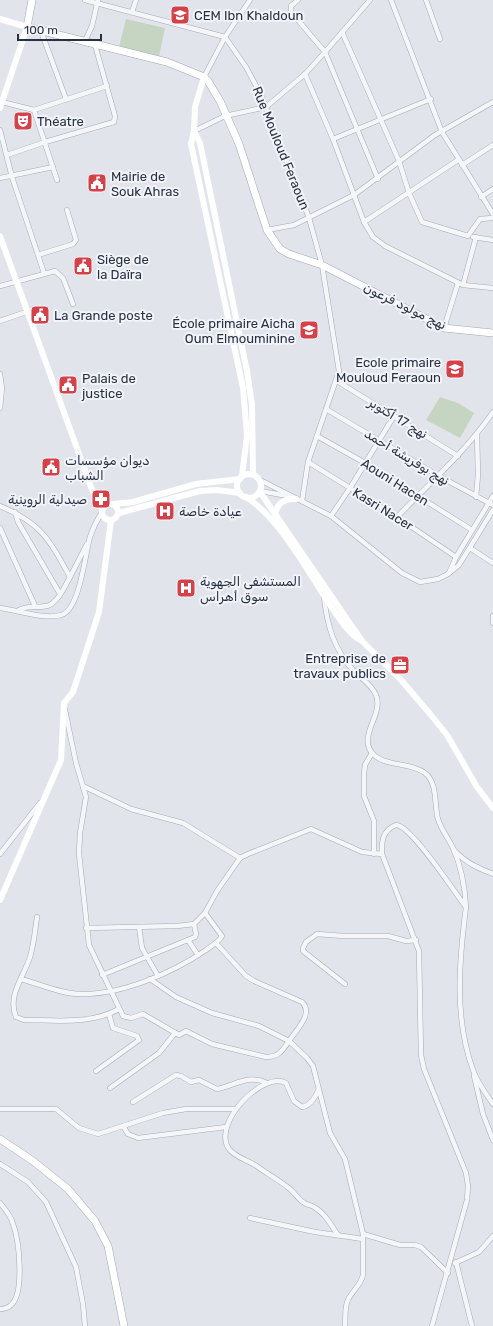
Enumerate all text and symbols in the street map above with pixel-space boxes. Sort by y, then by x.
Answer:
school or university icon: CEM Ibn Khaldoun [169,4,191,26]
place label: CEM Ibn Khaldoun [194,8,303,23]
scale bar [18,16,101,42]
text: 100 m [24,23,58,37]
street label: Rue Mouloud Feraoun [249,84,313,212]
theatre icon: Théatre [12,110,34,132]
place label: Théatre [37,114,84,129]
place label: Mairie de Souk Ahras [111,169,179,199]
public building icon: Mairie de Souk Ahras [86,172,108,194]
place label: Siège de la Daïra [97,252,149,282]
public building icon: Siège de la Daïra [72,255,94,277]
street label: نهج مولود فرعون [360,279,449,334]
public building icon: La Grande poste [29,304,51,326]
place label: La Grande poste [54,308,153,323]
place label: École primaire Aicha Oum Elmouminine [172,316,295,346]
school or university icon: École primaire Aicha Oum Elmouminine [298,319,320,341]
place label: Ecole primaire Mouloud Feraoun [336,355,441,385]
school or university icon: Ecole primaire Mouloud Feraoun [444,358,466,380]
place label: Palais de justice [81,371,136,401]
public building icon: Palais de justice [57,374,79,396]
street label: نهج 17 أكتوبر [364,394,430,443]
street label: نهج بوفريشة أحمد [361,426,452,490]
place label: ديوان مؤسسات الشباب [65,453,150,483]
street label: Aouni Hacen [358,455,432,509]
public building icon: ديوان مؤسسات الشباب [40,456,62,478]
street label: Kasri Nacer [350,485,416,534]
pharmacy icon: صيدلية الروينية [90,488,112,510]
place label: صيدلية الروينية [8,492,87,508]
hospital icon: عيادة خاصة [154,500,176,522]
place label: عيادة خاصة [179,504,242,519]
place label: المستشفى الجهوية سوق أهراس [200,574,301,605]
hospital icon: المستشفى الجهوية سوق أهراس [175,577,197,599]
place label: Entreprise de travaux publics [293,651,386,681]
office icon: Entreprise de travaux publics [389,654,411,676]

